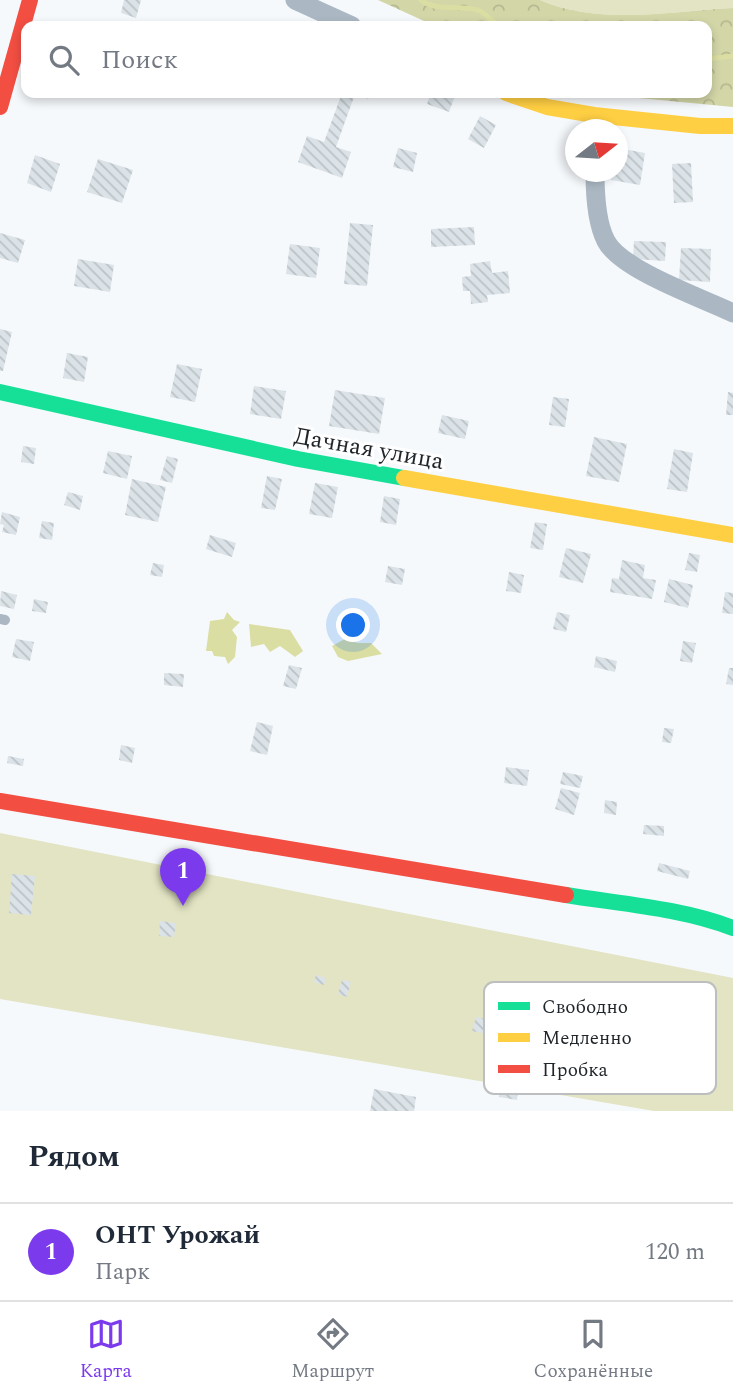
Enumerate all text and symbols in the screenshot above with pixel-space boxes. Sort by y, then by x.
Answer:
search box [21,21,712,98]
text: Поиск [101,40,178,80]
icon: search [45,41,83,79]
north arrow [565,119,628,182]
street label: Дачная улица [291,418,447,480]
your location [336,608,370,642]
pin: 1 [160,848,206,906]
legend [484,982,716,1094]
text: Свободно [542,993,628,1022]
text: Медленно [542,1024,632,1053]
text: Пробка [542,1056,609,1085]
text: Рядом [28,1134,120,1180]
text: ОНТ Урожай [95,1215,260,1255]
text: 1 [45,1235,57,1270]
text: 120 m [645,1235,705,1270]
text: Парк [95,1255,150,1290]
tab: Карта [80,1315,132,1386]
tab: Маршрут [291,1315,374,1386]
tab: Сохранённые [534,1315,653,1386]

